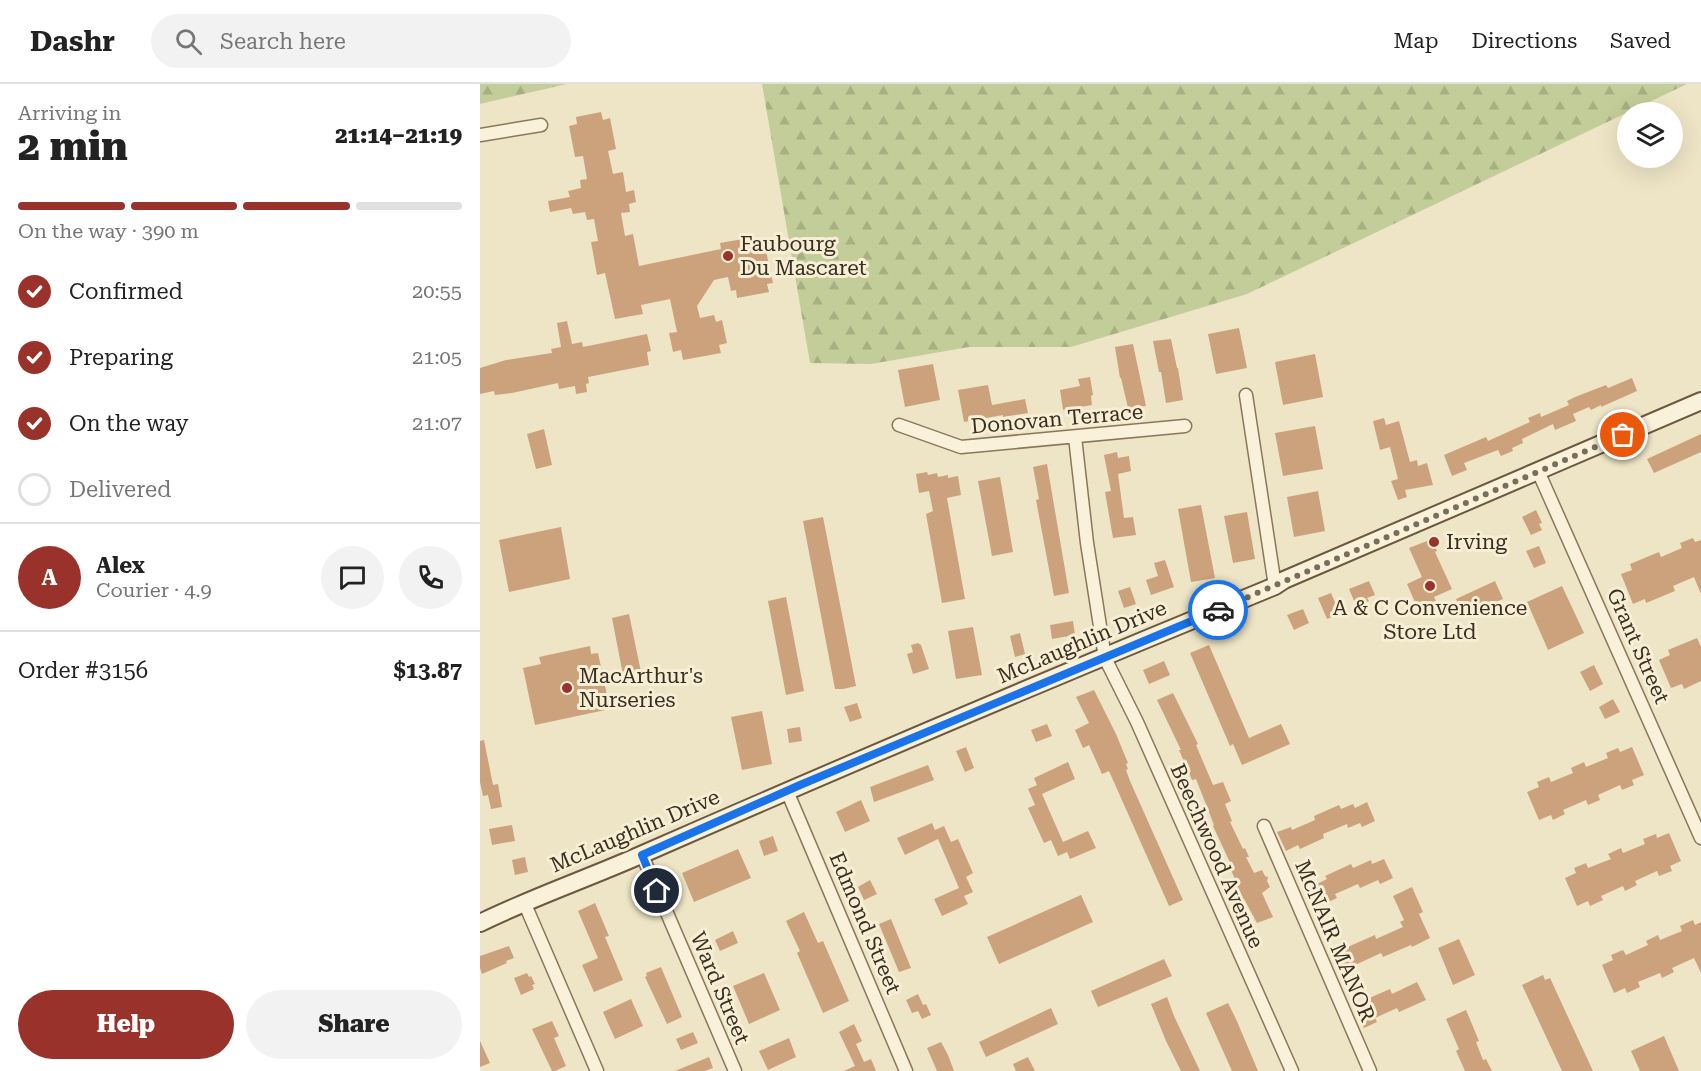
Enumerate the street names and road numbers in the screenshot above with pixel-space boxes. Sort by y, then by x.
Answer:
street label: Donovan Terrace [970,400,1144,438]
street label: Grant Street [1602,585,1674,707]
street label: McLaughlin Drive [994,596,1170,688]
street label: Beechwood Avenue [1166,760,1268,952]
street label: McLaughlin Drive [547,785,723,877]
street label: Edmond Street [824,849,906,998]
street label: McNAIR MANOR [1290,857,1380,1026]
street label: Ward Street [686,928,754,1048]

